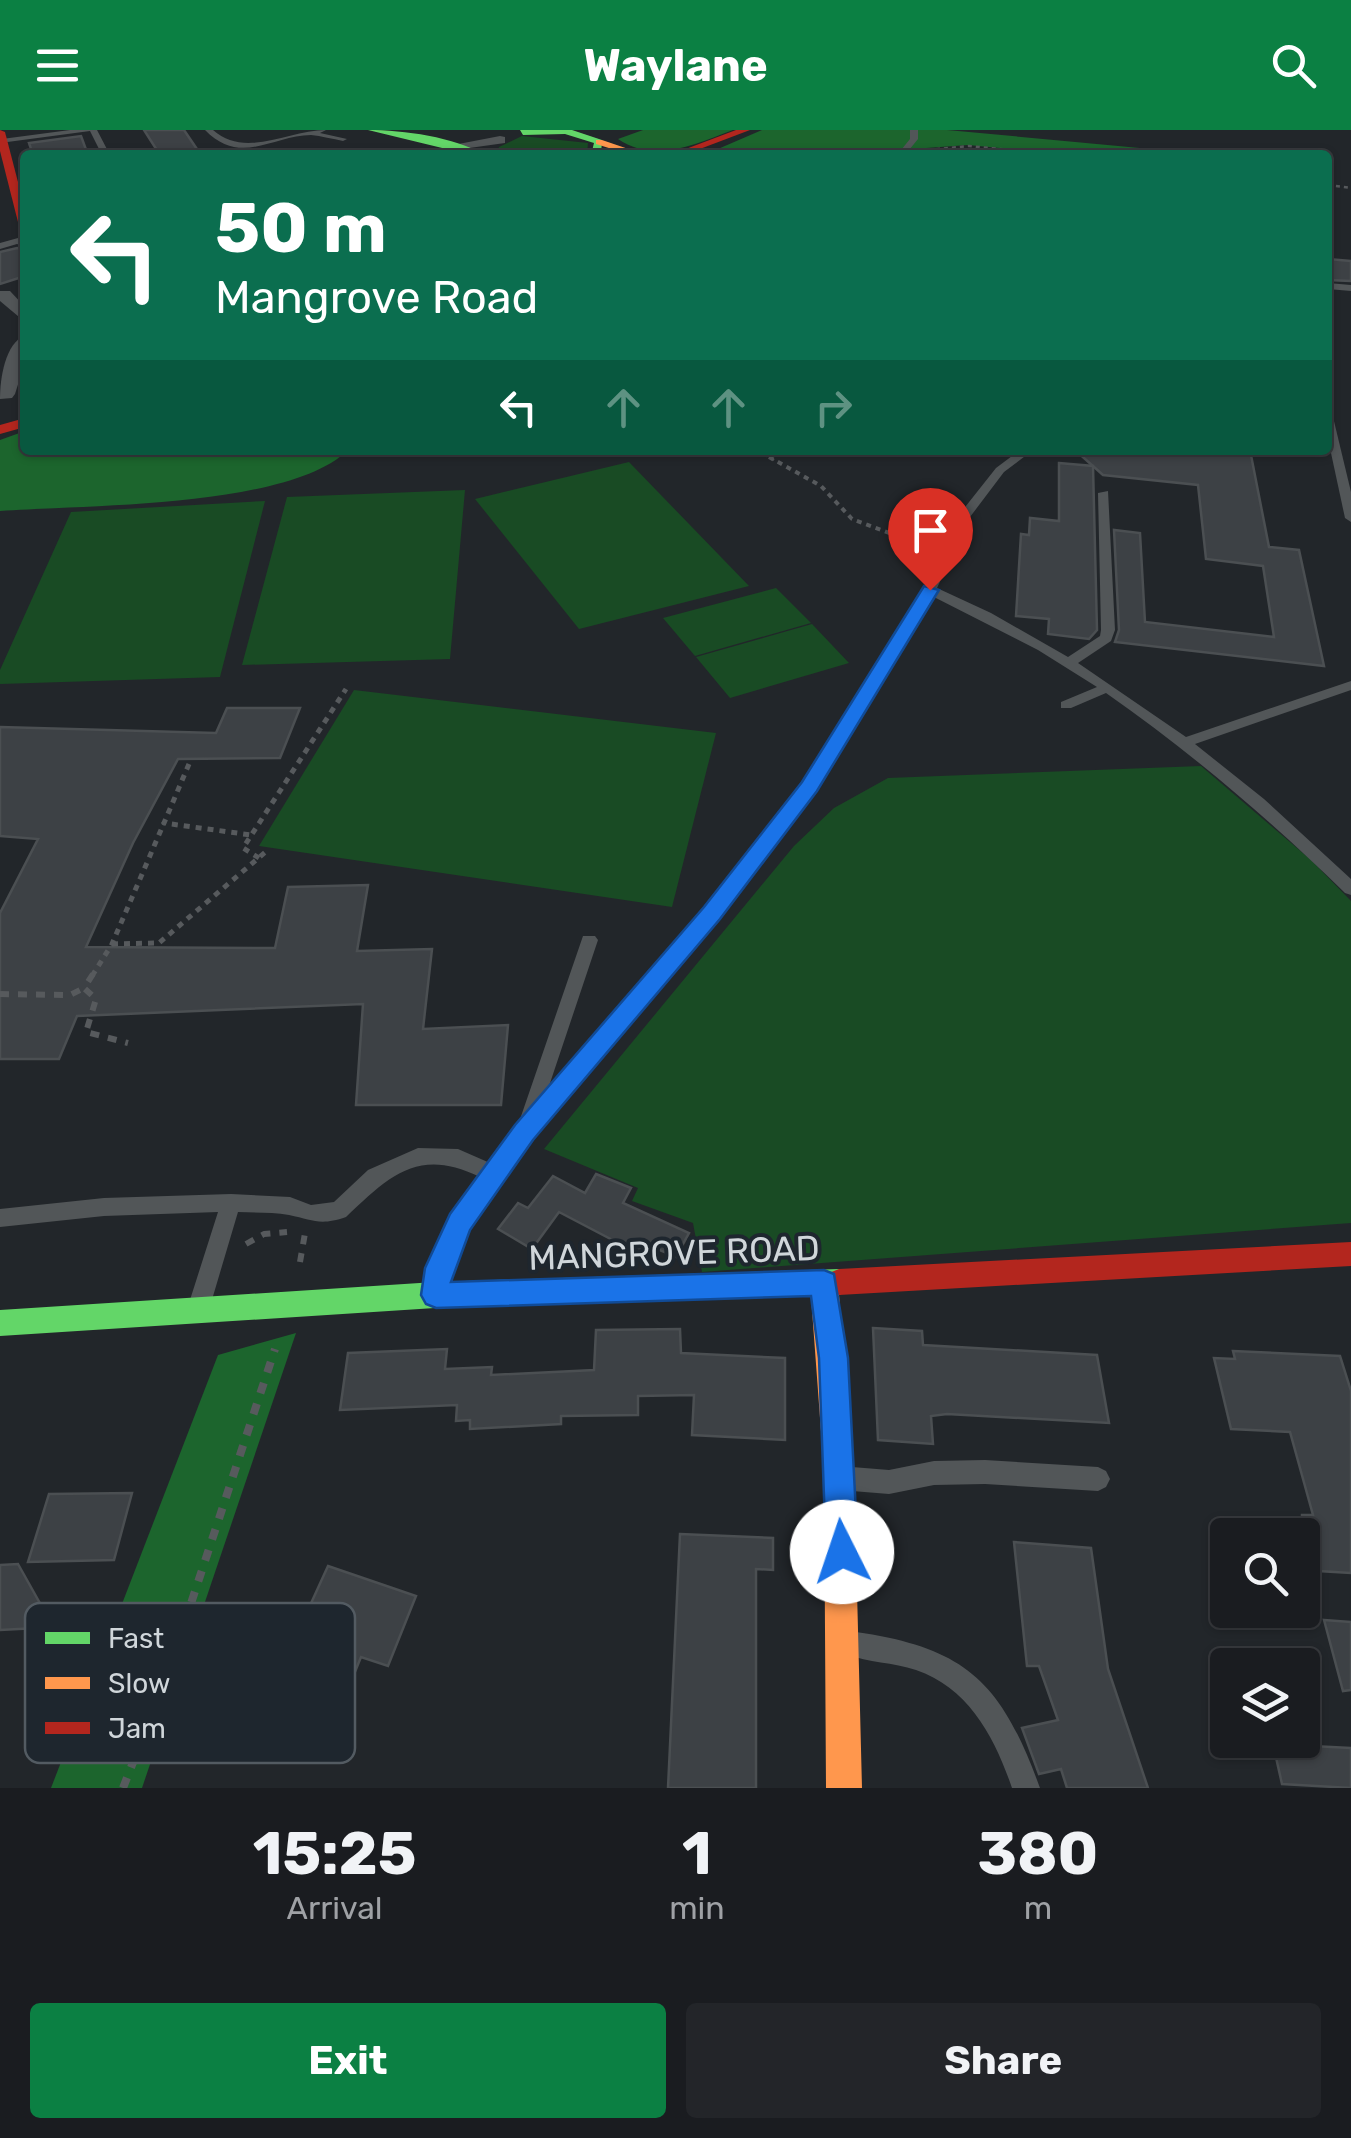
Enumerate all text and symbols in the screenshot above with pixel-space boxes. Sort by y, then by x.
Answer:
icon: menu [30,38,85,93]
icon: search [1266,38,1321,93]
text: Waylane [583,39,768,92]
text: 50 m [215,187,387,270]
icon: left [50,190,180,320]
text: Mangrove Road [215,271,538,324]
icon: left [491,380,546,435]
icon: ahead [596,380,651,435]
icon: ahead [701,380,756,435]
icon: right [806,380,861,435]
pin [888,488,973,591]
icon: arrive [903,503,958,558]
street label: MANGROVE ROAD [527,1227,821,1279]
position arrow [790,1500,894,1604]
map controls [1210,1518,1320,1758]
button: search [1210,1518,1320,1628]
legend [25,1603,355,1763]
text: Fast [108,1622,164,1655]
button: layers [1210,1648,1320,1758]
text: Slow [108,1667,170,1700]
text: Jam [108,1712,166,1745]
text: 15:25 [253,1818,417,1889]
text: 1 [682,1818,712,1889]
text: 380 [977,1818,1098,1889]
text: Arrival [287,1889,383,1927]
text: min [669,1889,725,1927]
text: m [1024,1889,1052,1927]
button: Exit [30,2003,666,2118]
button: Share [686,2003,1321,2118]

